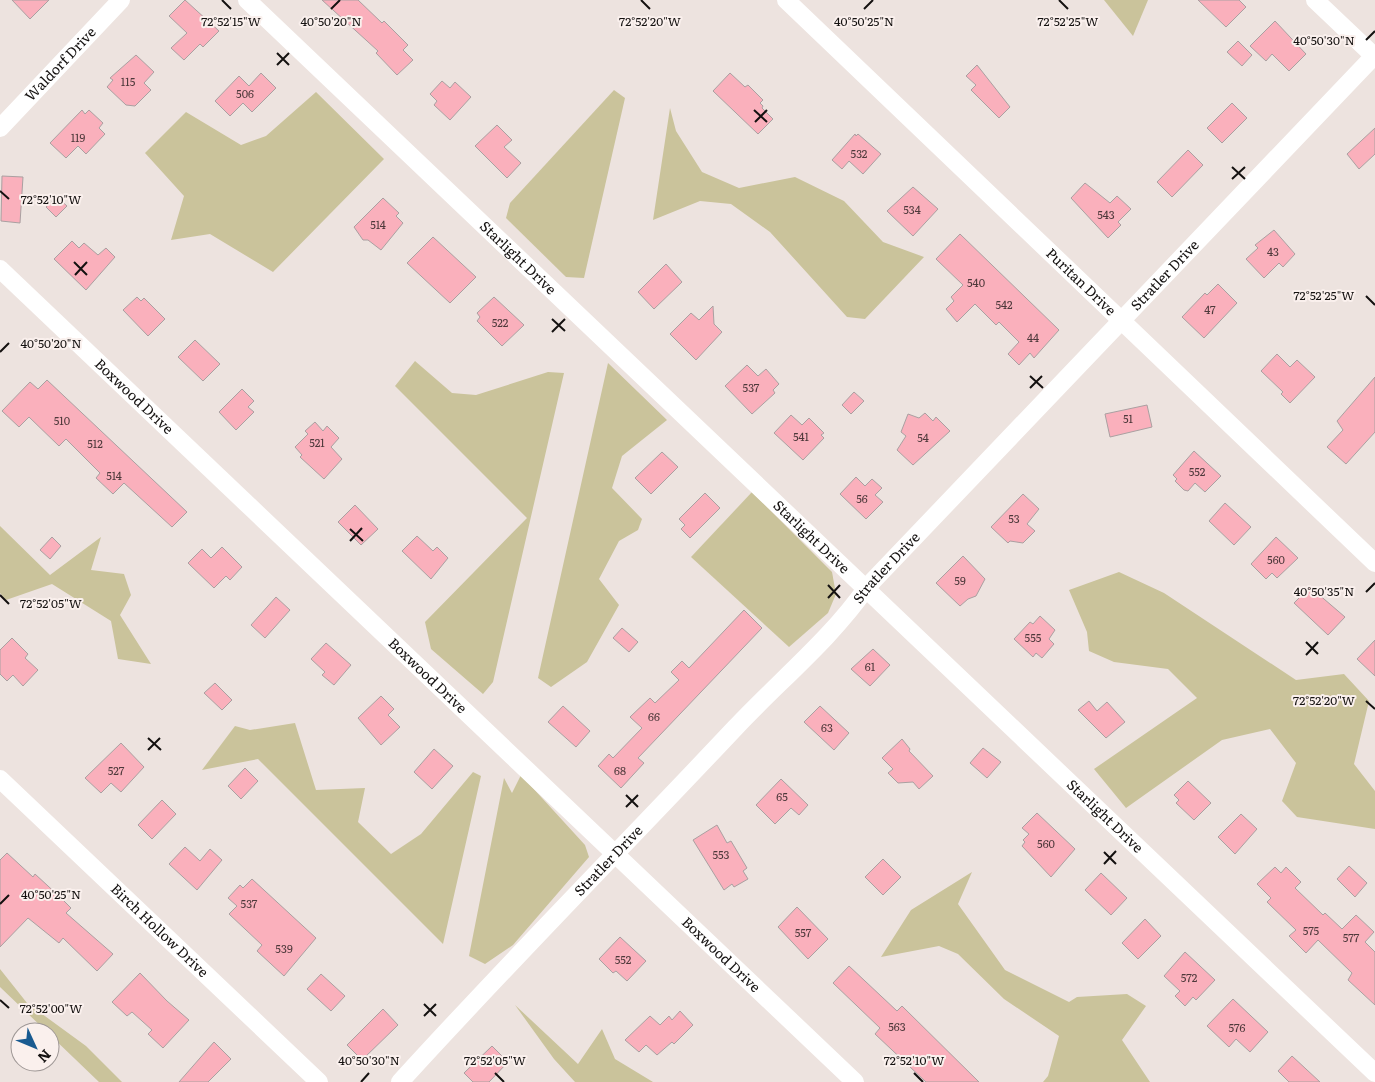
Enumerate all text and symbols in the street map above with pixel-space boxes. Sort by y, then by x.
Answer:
text: 72°52'15"W [201,12,261,30]
text: 40°50'20"N [300,12,362,30]
text: 72°52'20"W [619,12,681,30]
text: 40°50'25"N [834,12,894,30]
text: 72°52'25"W [1038,12,1098,30]
street label: Waldorf Drive [20,22,100,105]
text: 40°50'30"N [1293,31,1355,49]
house number: 115 [121,73,136,89]
house number: 506 [236,85,254,101]
house number: 119 [71,129,86,145]
house number: 532 [851,145,868,161]
text: 72°52'10"W [21,190,81,208]
house number: 534 [903,201,921,217]
house number: 543 [1097,206,1115,222]
house number: 514 [370,216,386,232]
street label: Starlight Drive [476,216,561,298]
street label: Stratler Drive [1125,235,1203,314]
street label: Puritan Drive [1042,243,1121,320]
house number: 43 [1267,243,1279,259]
house number: 540 [967,274,985,290]
text: 72°52'25"W [1294,286,1354,304]
house number: 542 [995,296,1013,312]
house number: 47 [1204,301,1216,317]
house number: 522 [492,314,509,330]
house number: 44 [1027,329,1039,345]
text: 40°50'20"N [20,334,82,352]
street label: Boxwood Drive [91,353,178,438]
house number: 537 [743,379,760,395]
house number: 51 [1123,410,1134,426]
house number: 510 [54,412,70,428]
house number: 541 [793,428,810,444]
house number: 54 [917,429,929,445]
house number: 521 [309,434,325,450]
house number: 512 [87,435,103,451]
house number: 552 [1189,463,1206,479]
house number: 514 [106,467,122,483]
house number: 56 [856,490,868,506]
street label: Starlight Drive [769,495,855,577]
house number: 53 [1008,510,1020,526]
street label: Stratler Drive [847,527,924,607]
house number: 560 [1267,551,1285,567]
house number: 59 [954,572,966,588]
text: 40°50'35"N [1294,582,1354,600]
text: 72°52'05"W [20,594,82,612]
house number: 555 [1025,629,1042,645]
street label: Boxwood Drive [385,633,472,717]
house number: 61 [865,658,876,674]
text: 72°52'20"W [1293,691,1355,709]
house number: 66 [648,708,660,724]
house number: 63 [821,719,833,735]
house number: 527 [108,762,125,778]
house number: 68 [614,762,626,778]
street label: Starlight Drive [1063,774,1148,857]
house number: 65 [776,788,788,804]
street label: Stratler Drive [569,820,646,900]
house number: 560 [1037,835,1055,851]
house number: 553 [712,846,730,862]
street label: Birch Hollow Drive [107,878,214,981]
text: 40°50'25"N [21,885,81,903]
house number: 537 [241,895,258,911]
street label: Boxwood Drive [678,912,765,996]
house number: 575 [1303,922,1320,938]
house number: 557 [795,924,812,940]
house number: 577 [1343,929,1360,945]
house number: 539 [275,940,293,956]
house number: 552 [615,951,632,967]
house number: 572 [1181,969,1198,985]
text: 72°52'00"W [20,999,82,1017]
house number: 563 [888,1018,906,1034]
house number: 576 [1228,1019,1246,1035]
north arrow [10,1022,60,1072]
text: N [34,1046,56,1068]
text: 40°50'30"N [338,1051,400,1069]
text: 72°52'05"W [464,1051,526,1069]
text: 72°52'10"W [884,1051,944,1069]

